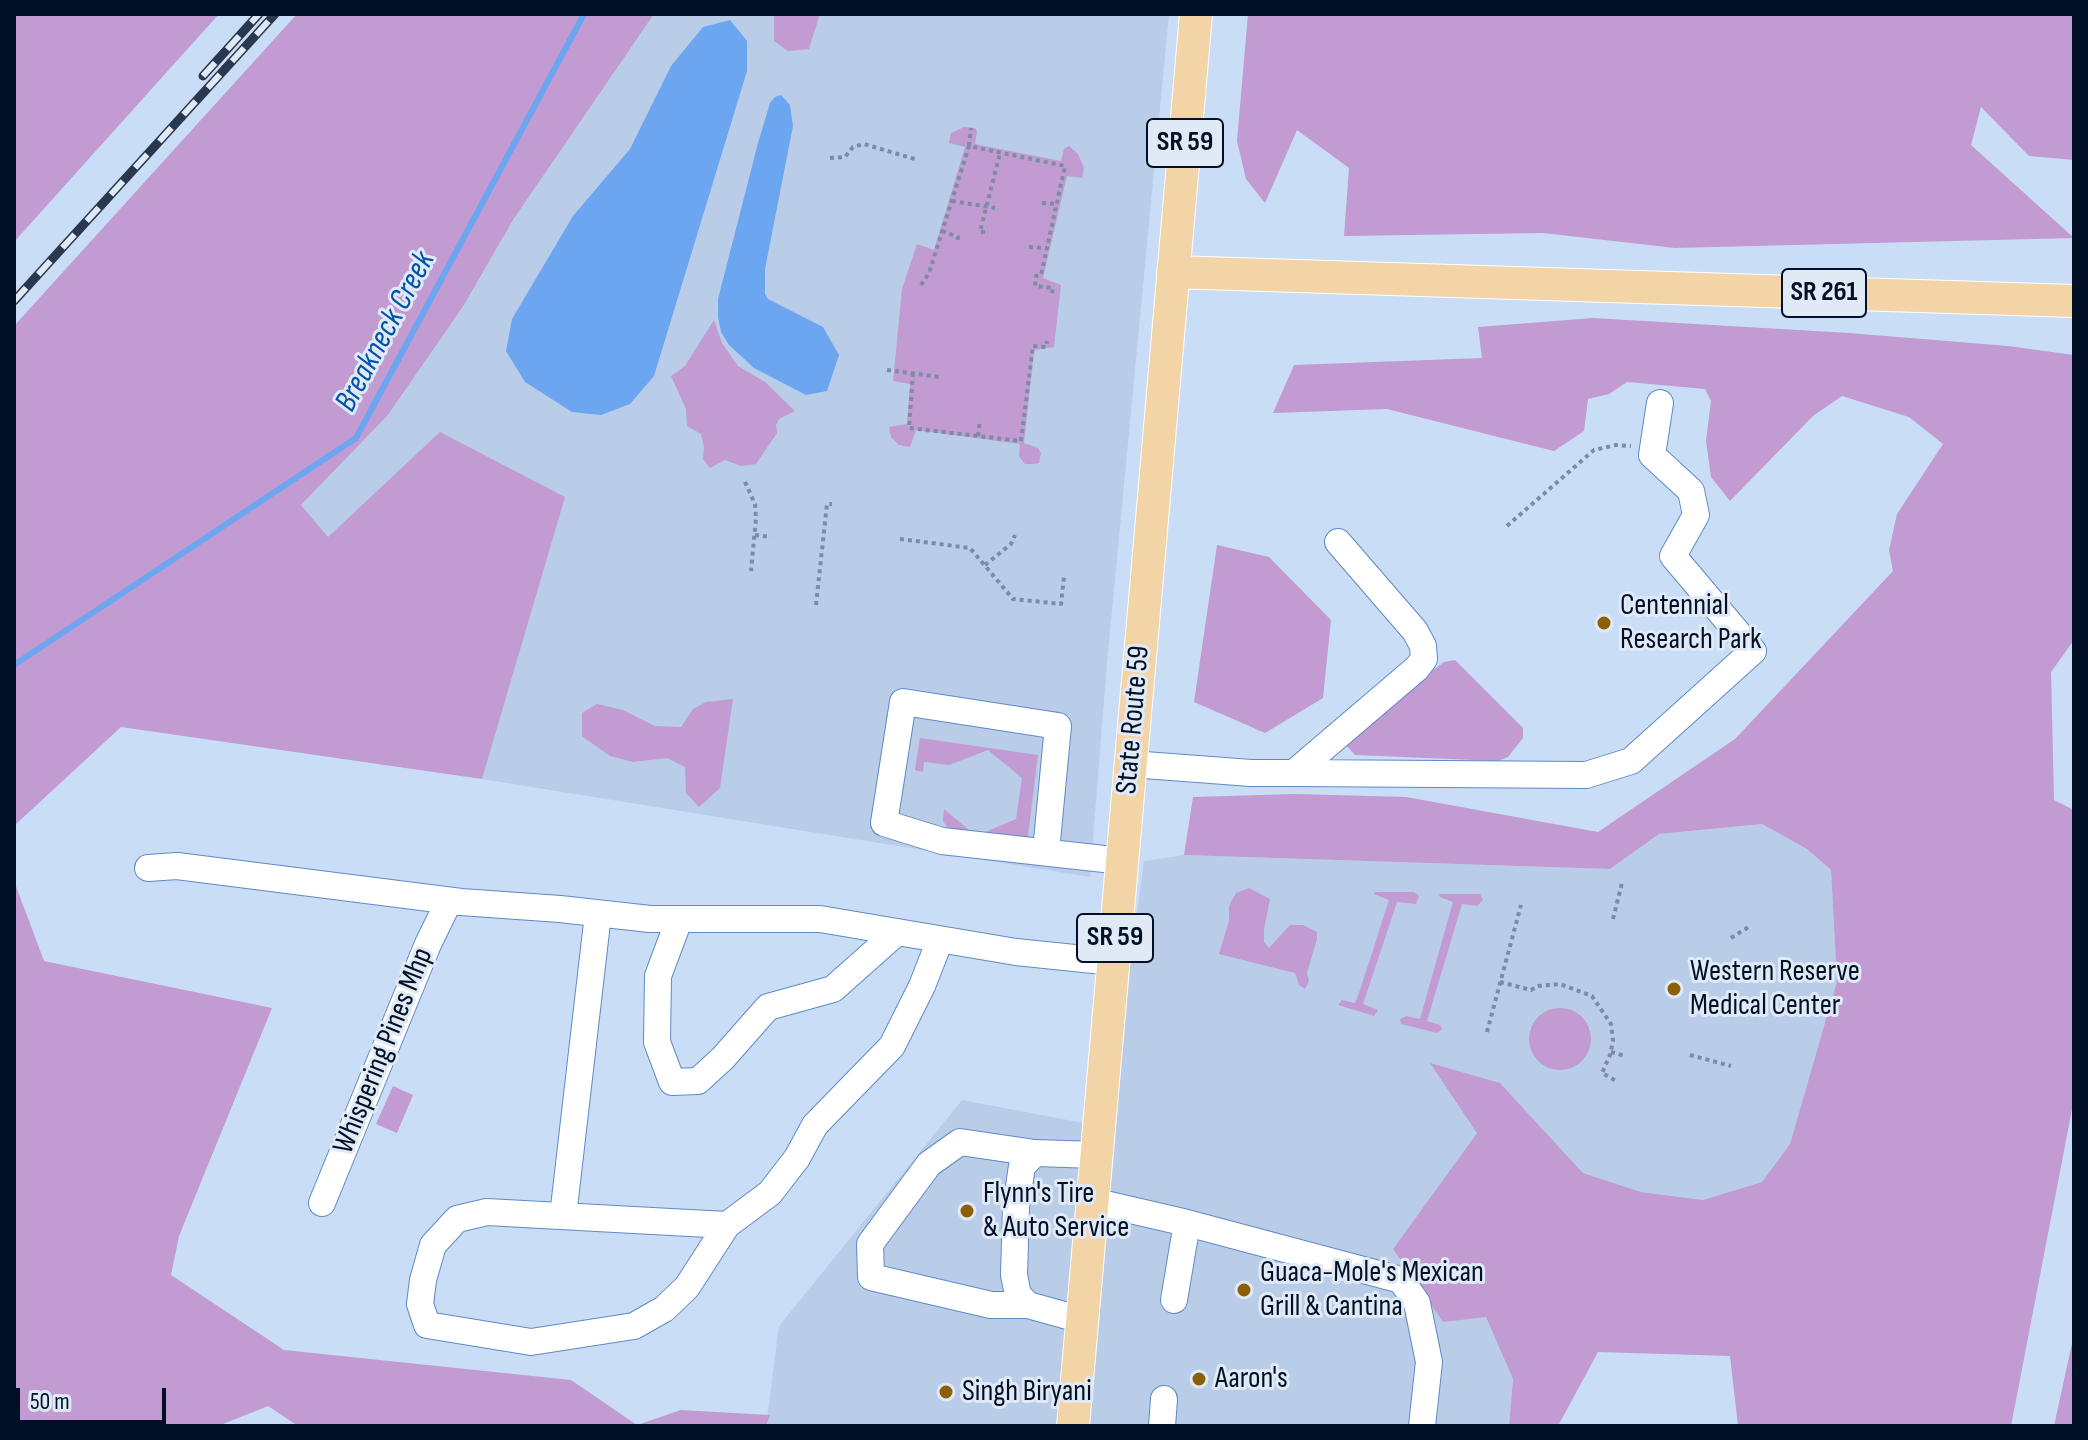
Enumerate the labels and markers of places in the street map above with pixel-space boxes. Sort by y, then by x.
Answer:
place label: Centennial Research Park [1620,588,1762,658]
marker: Centennial Research Park [1595,614,1613,632]
place label: Western Reserve Medical Center [1690,954,1860,1024]
marker: Western Reserve Medical Center [1665,980,1683,998]
place label: Flynn's Tire & Auto Service [983,1176,1129,1246]
marker: Flynn's Tire & Auto Service [958,1202,976,1220]
place label: Guaca-Mole's Mexican Grill & Cantina [1260,1255,1484,1326]
marker: Guaca-Mole's Mexican Grill & Cantina [1235,1281,1253,1299]
place label: Aaron's [1215,1361,1288,1397]
marker: Aaron's [1190,1370,1208,1388]
place label: Singh Biryani [962,1374,1092,1410]
marker: Singh Biryani [937,1383,955,1401]

